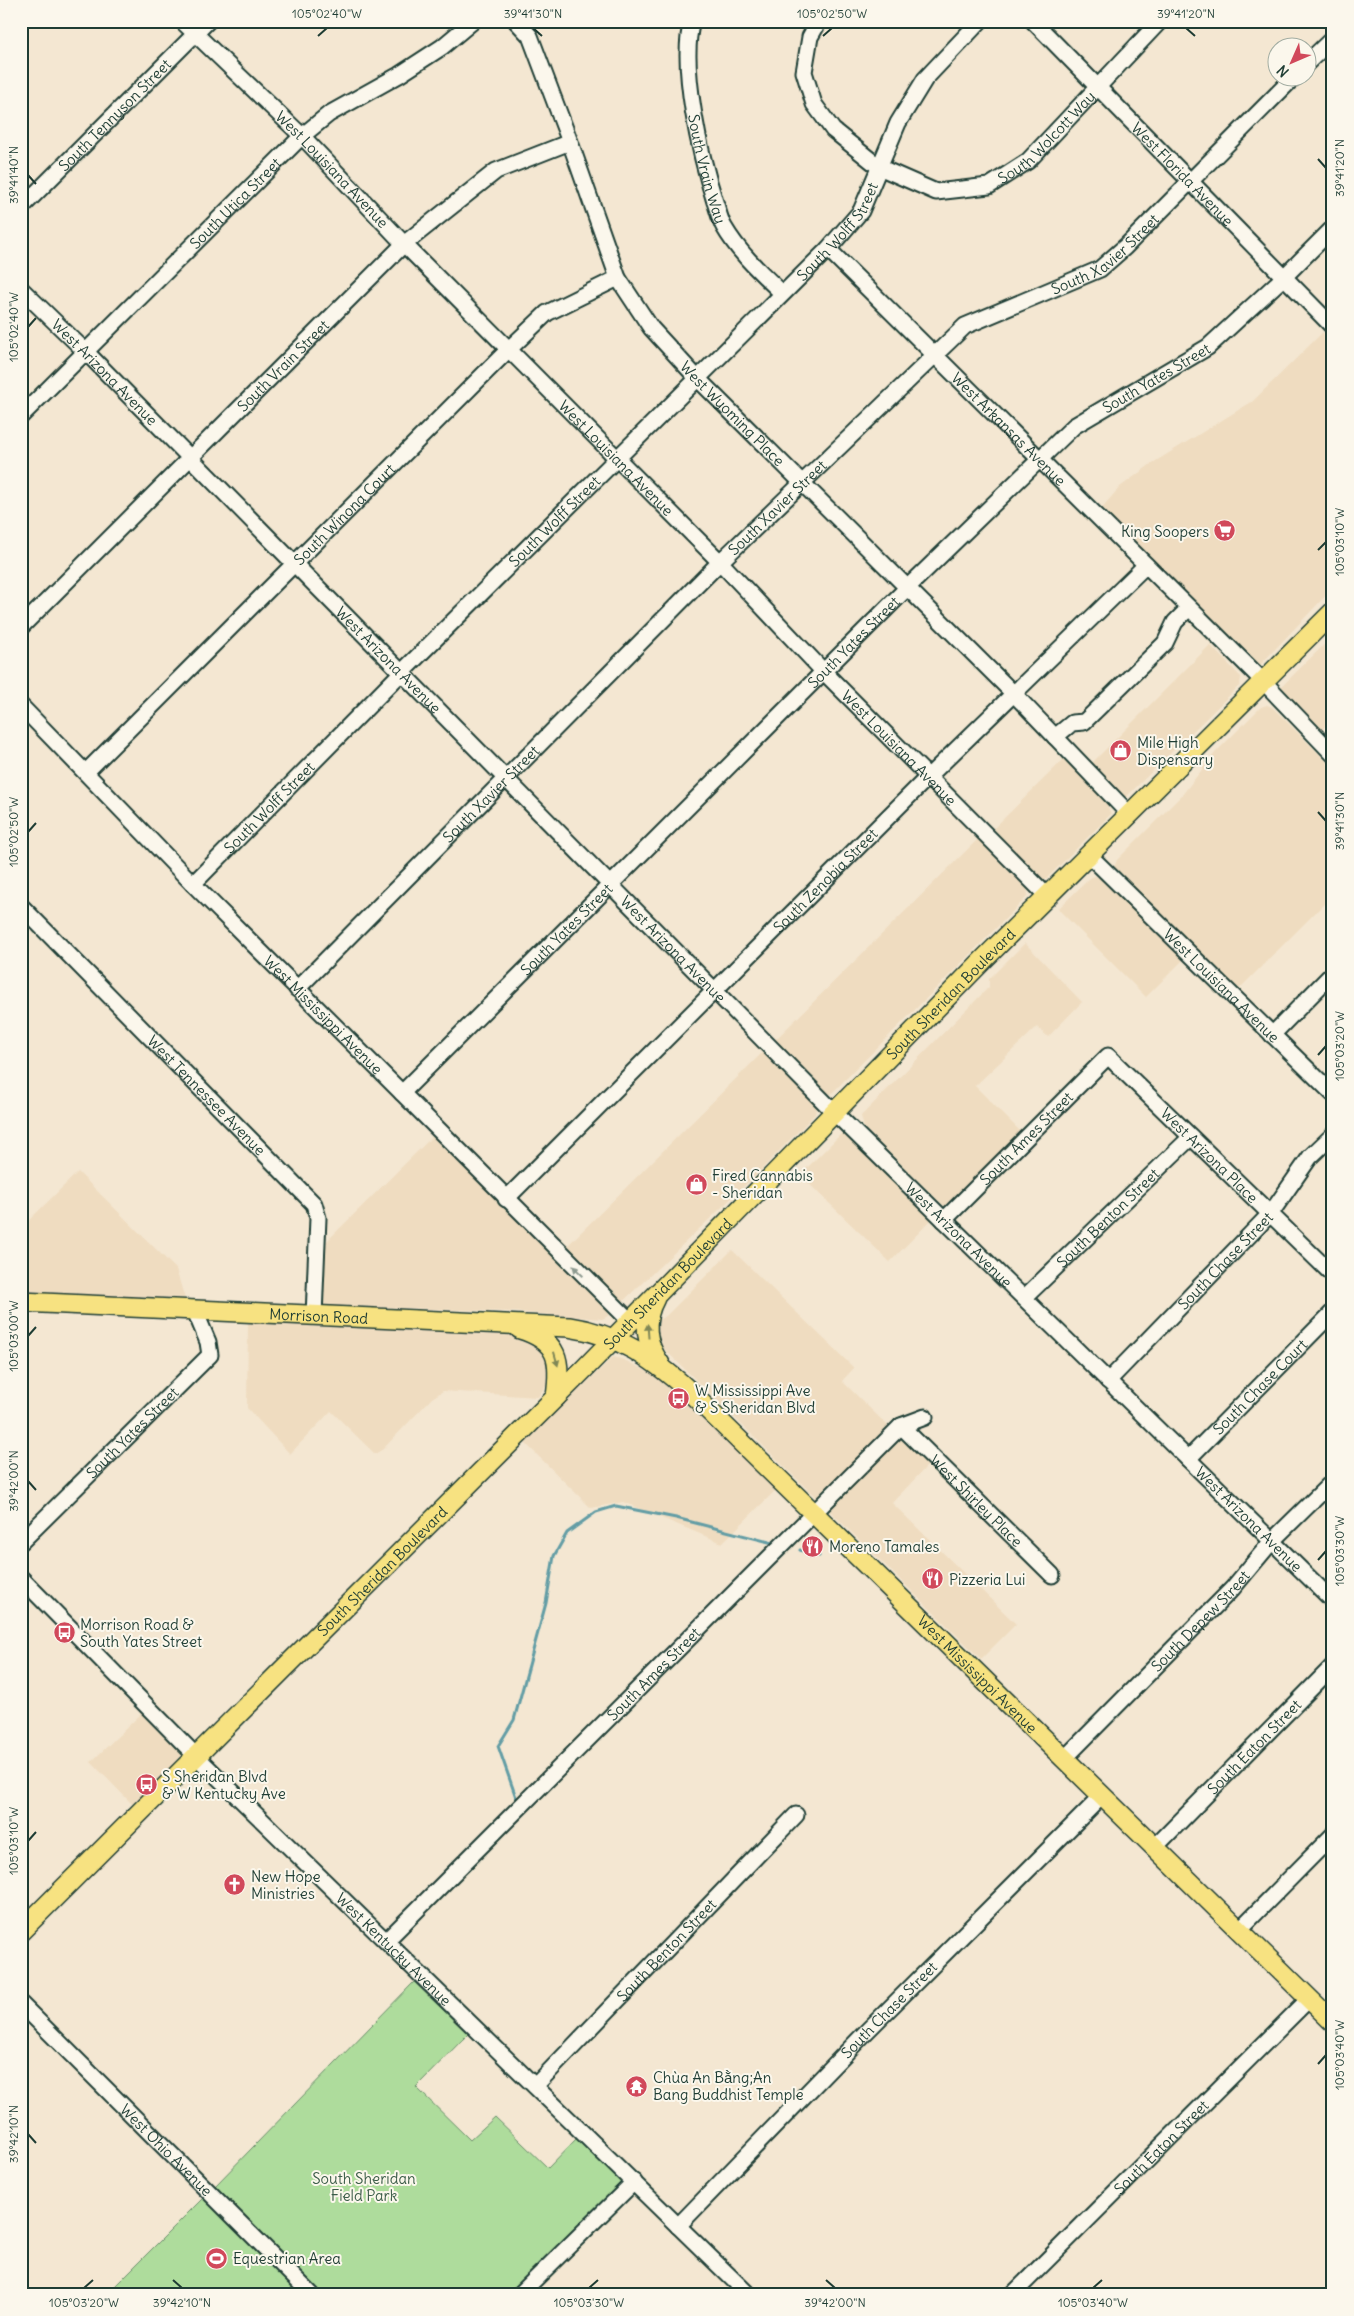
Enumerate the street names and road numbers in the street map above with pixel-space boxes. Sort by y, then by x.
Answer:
street label: South Tennyson Street [54,54,175,175]
street label: South Wolcott Way [994,87,1099,188]
street label: West Louisiana Avenue [272,106,393,231]
street label: South Vrain Way [684,113,731,226]
street label: West Florida Avenue [1128,118,1238,230]
street label: South Utica Street [185,153,285,252]
street label: South Wolff Street [792,179,881,284]
street label: South Xavier Street [1048,209,1162,298]
street label: West Arizona Avenue [48,315,162,429]
street label: South Vrain Street [233,316,332,415]
street label: South Yates Street [1099,338,1213,417]
street label: West Wyoming Place [676,357,789,470]
street label: West Arkansas Avenue [948,368,1070,489]
street label: West Louisiana Avenue [555,396,678,519]
street label: South Xavier Street [724,456,830,559]
street label: South Winona Court [289,459,399,569]
street label: South Wolff Street [504,472,604,570]
street label: South Yates Street [803,592,903,692]
street label: West Arizona Avenue [332,602,445,717]
street label: West Louisiana Avenue [838,686,961,809]
street label: South Xavier Street [438,741,543,846]
street label: South Wolff Street [219,757,318,857]
street label: South Zenobia Street [769,824,881,936]
street label: South Yates Street [516,879,616,979]
street label: West Arizona Avenue [617,891,730,1006]
street label: South Sheridan Boulevard [882,924,1019,1063]
street label: West Louisiana Avenue [1160,924,1284,1046]
street label: West Mississippi Avenue [260,951,387,1078]
street label: West Tennessee Avenue [144,1031,270,1159]
street label: South Ames Street [975,1087,1077,1189]
street label: West Arizona Place [1157,1103,1262,1207]
street label: South Benton Street [1052,1164,1163,1271]
street label: West Arizona Avenue [902,1178,1017,1291]
street label: South Chase Street [1173,1208,1277,1313]
street label: South Sheridan Boulevard [599,1214,736,1353]
street label: Morrison Road [269,1304,369,1327]
street label: South Chase Court [1208,1335,1311,1438]
street label: South Yates Street [82,1383,182,1482]
street label: West Shirley Place [926,1450,1027,1550]
street label: West Arizona Avenue [1192,1462,1307,1575]
street label: South Sheridan Boulevard [313,1502,451,1640]
street label: South Depew Street [1147,1566,1253,1675]
street label: West Mississippi Avenue [914,1611,1042,1737]
street label: South Ames Street [603,1623,704,1724]
street label: South Eaton Street [1203,1695,1305,1798]
street label: West Kentucky Avenue [332,1888,456,2009]
street label: South Benton Street [612,1895,720,2005]
street label: South Chase Street [837,1957,941,2062]
street label: South Eaton Street [1109,2096,1212,2198]
street label: West Ohio Avenue [117,2100,217,2200]

